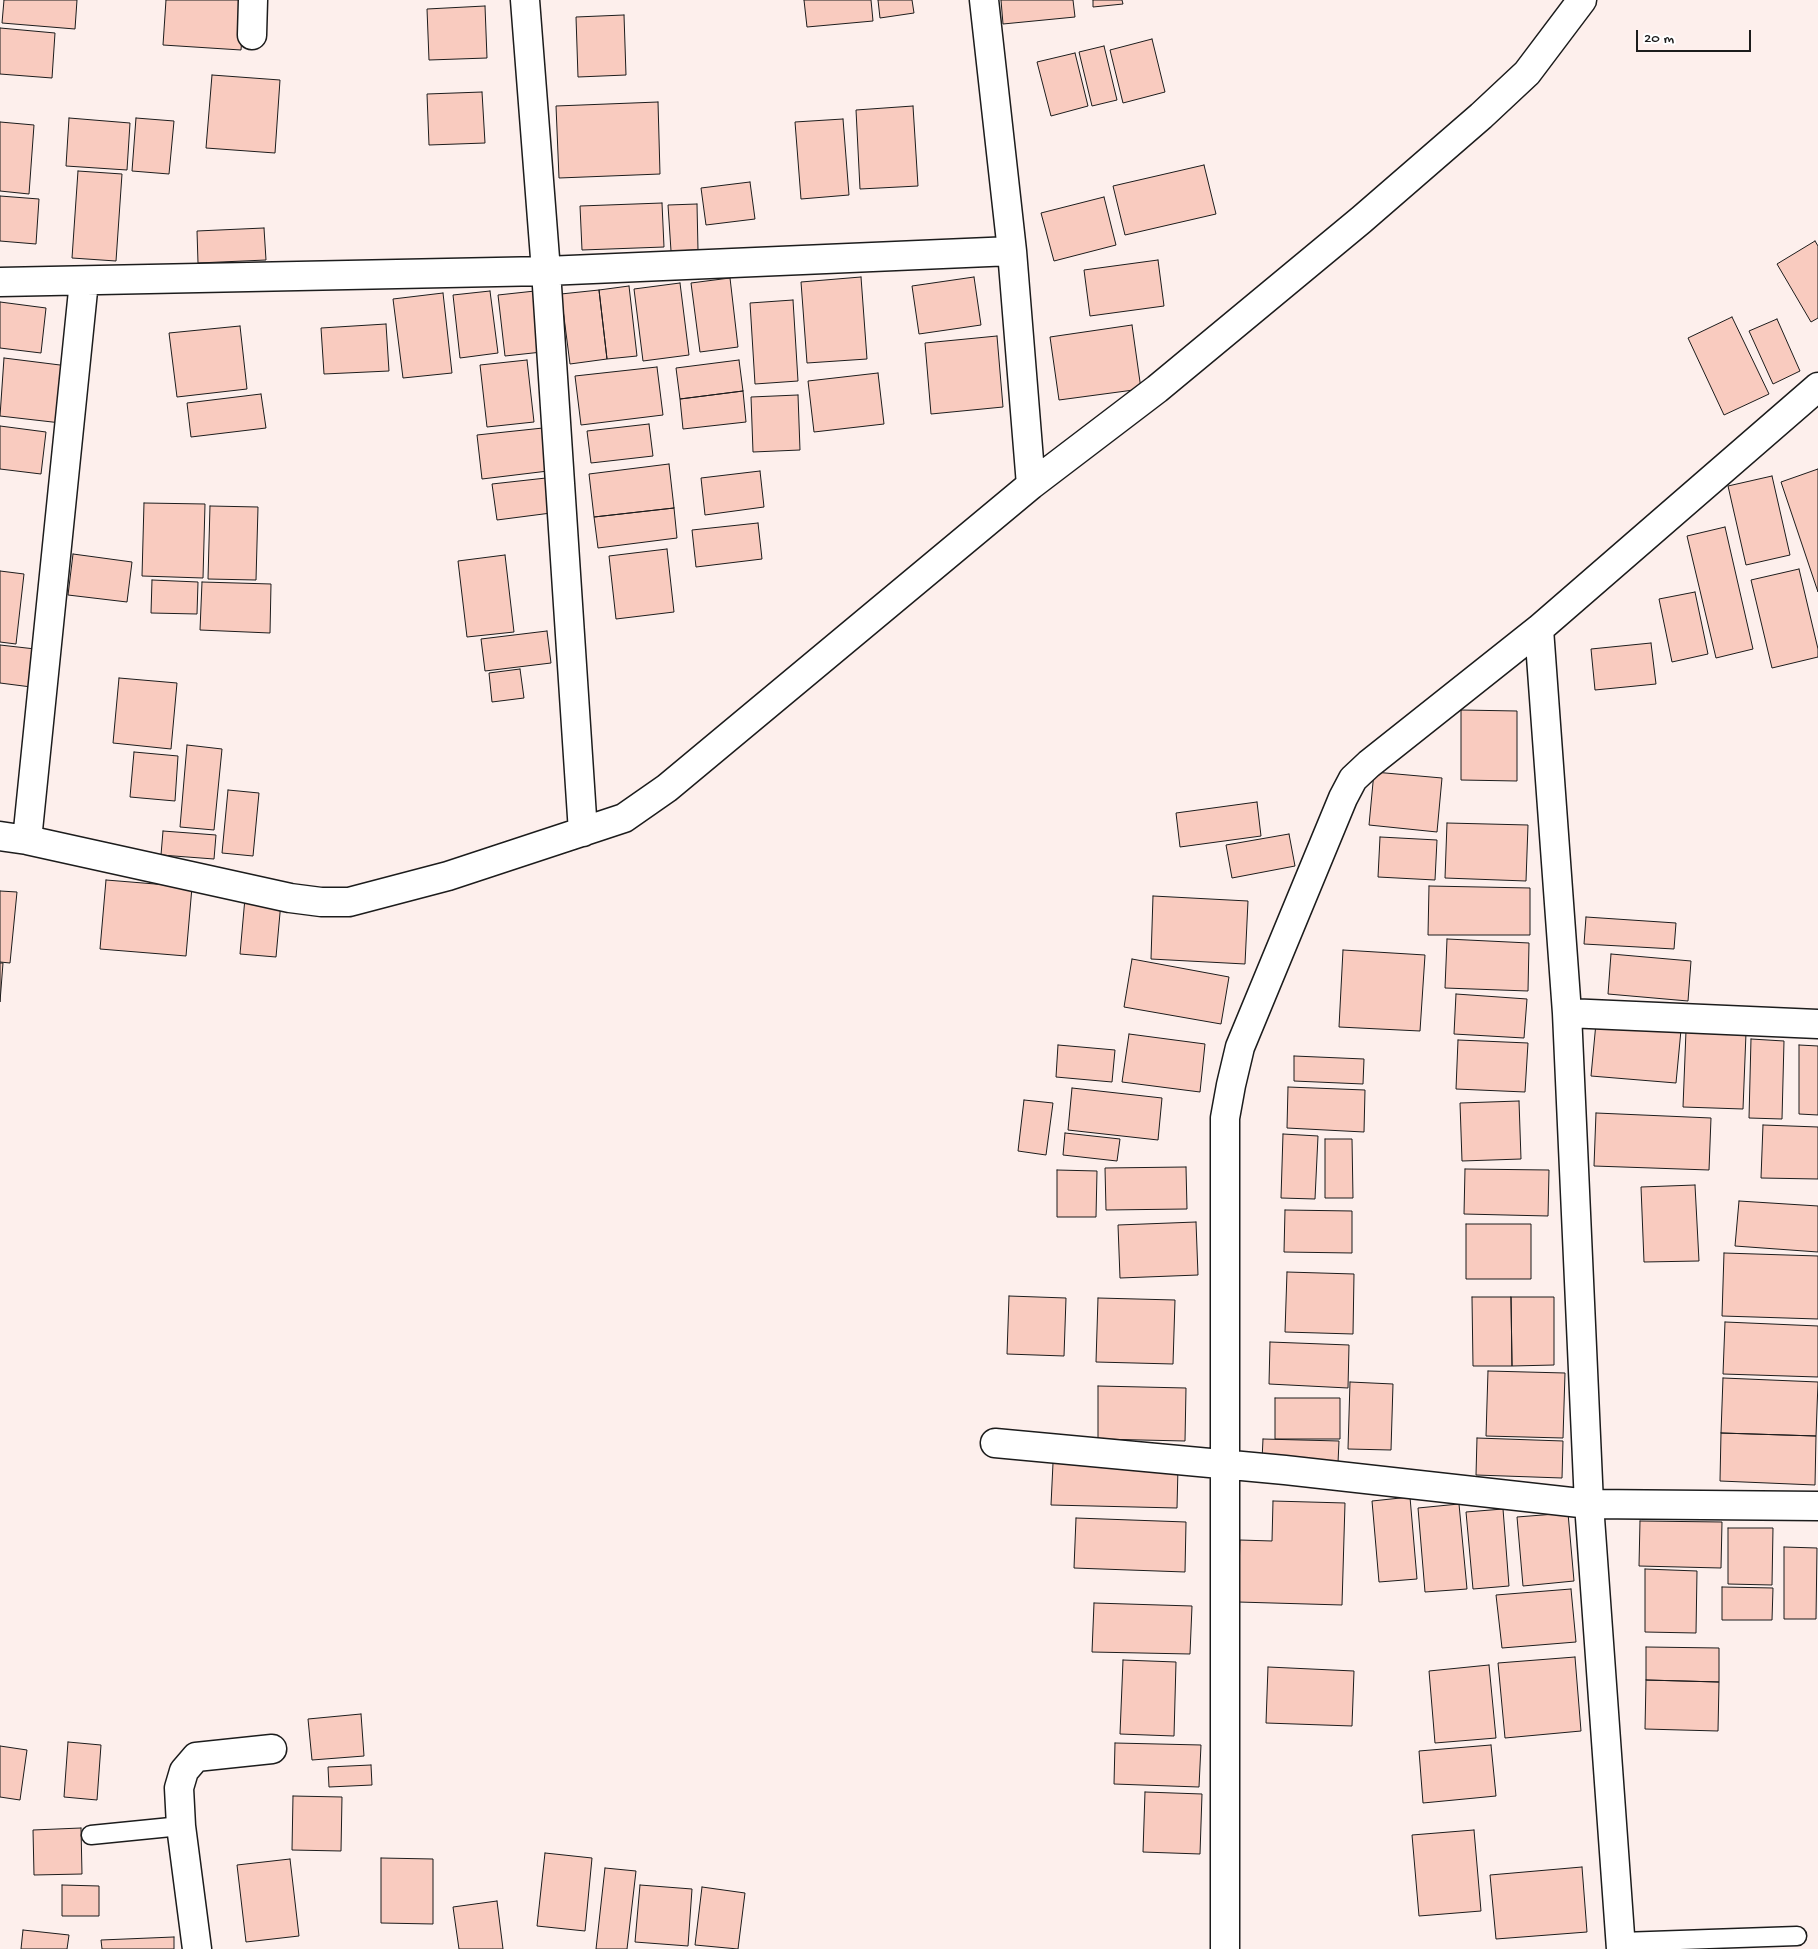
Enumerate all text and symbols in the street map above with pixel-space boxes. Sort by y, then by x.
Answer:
scale bar [1638,20,1753,52]
text: 20 m [1644,30,1674,48]

